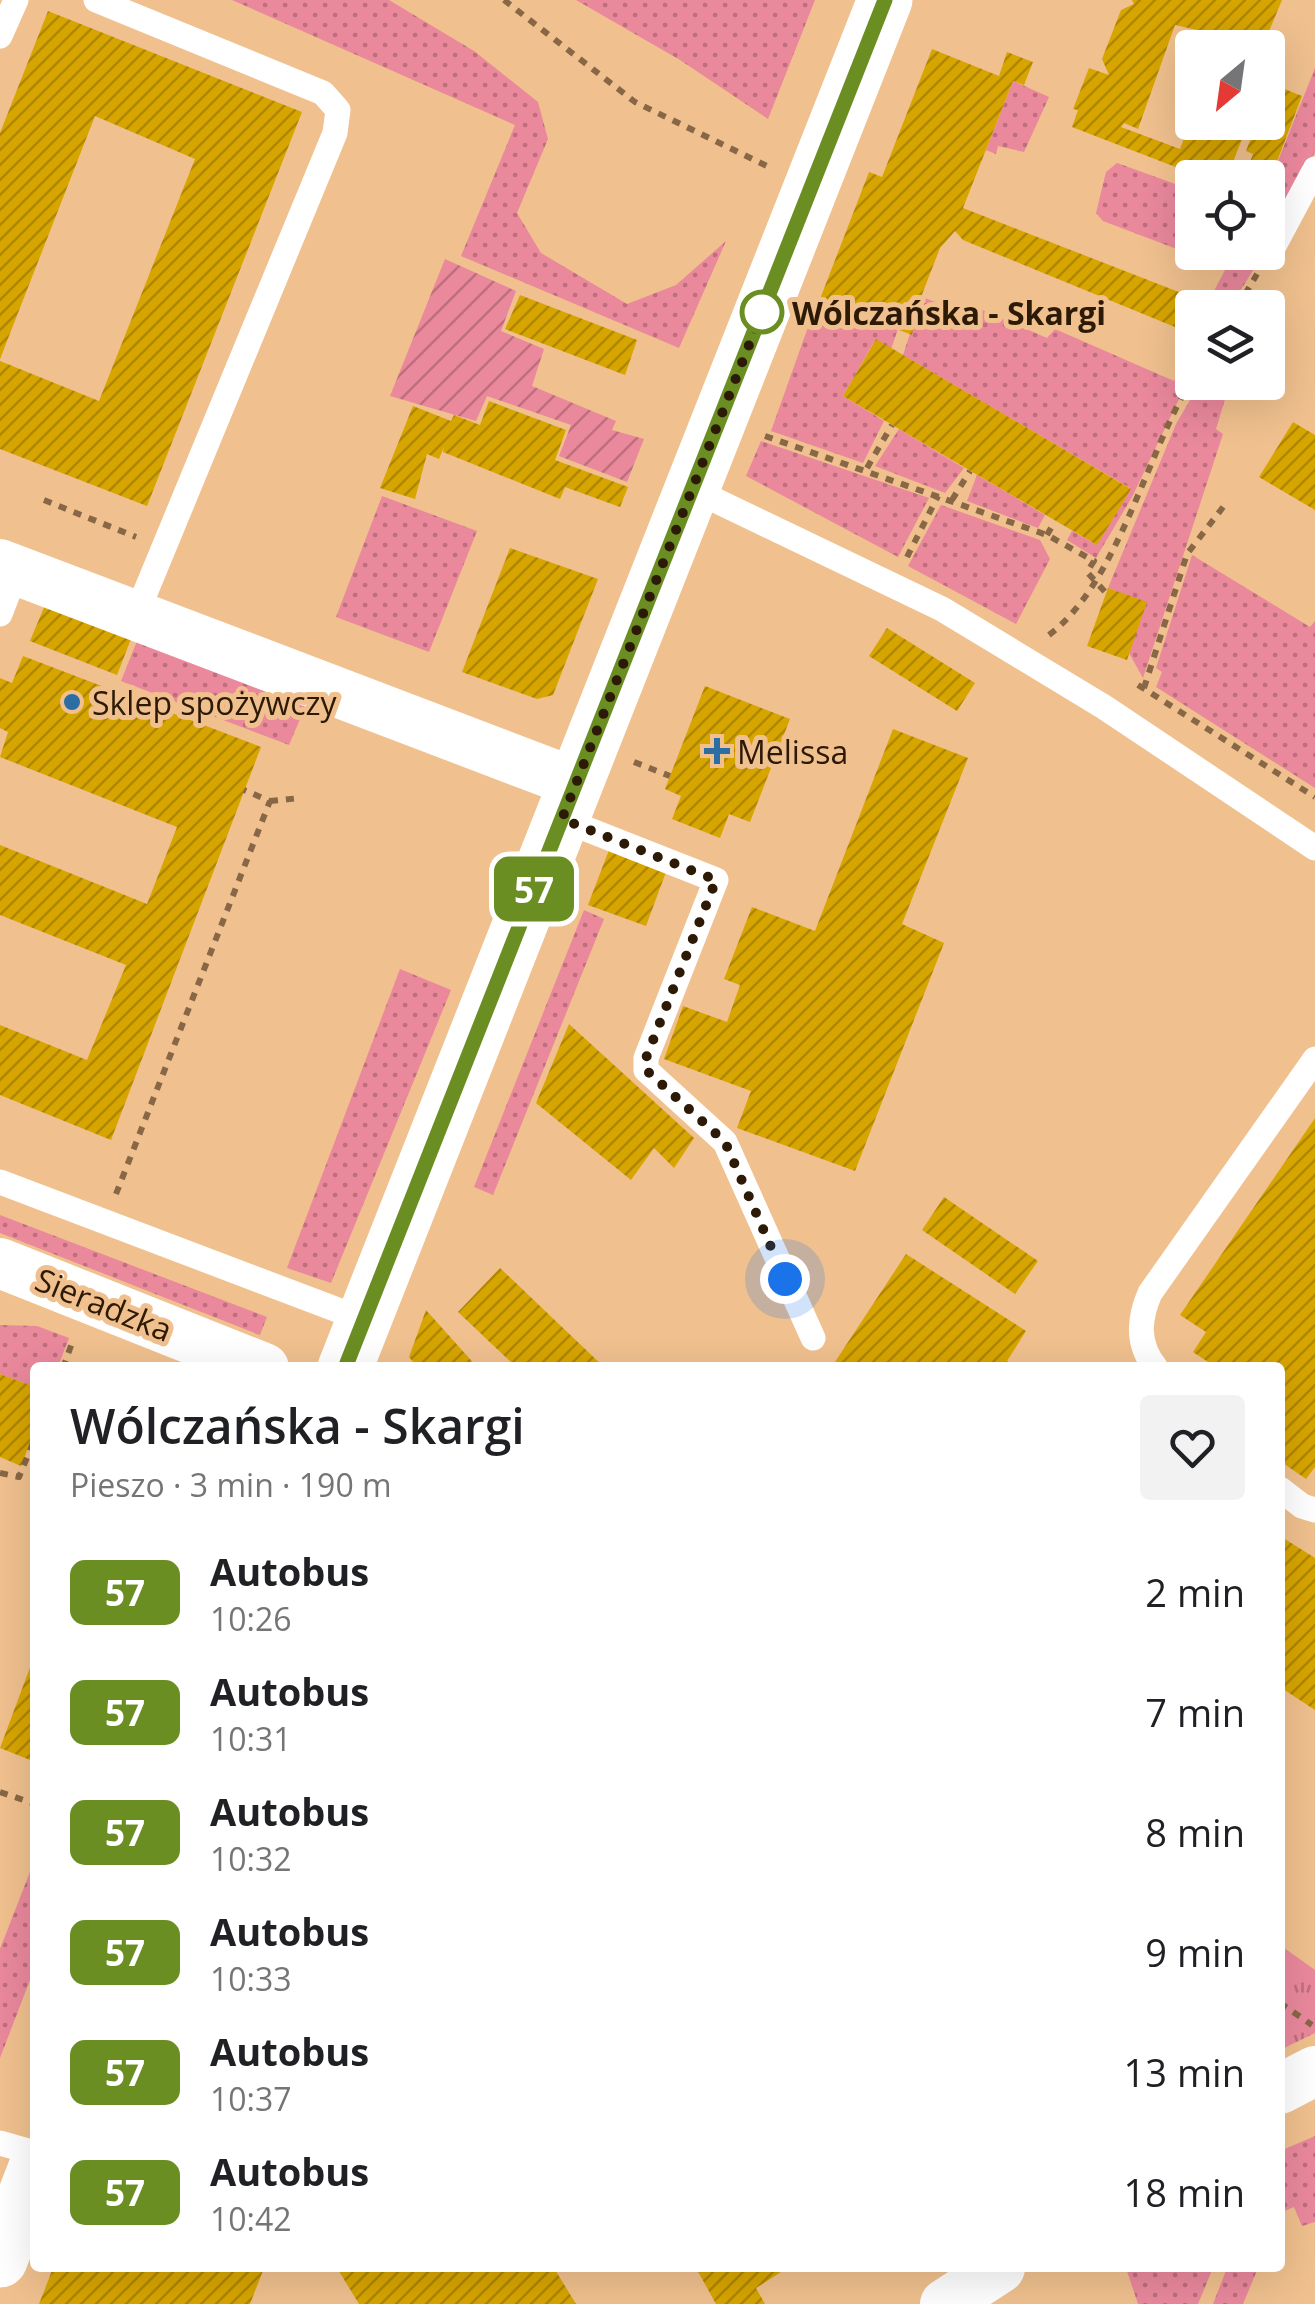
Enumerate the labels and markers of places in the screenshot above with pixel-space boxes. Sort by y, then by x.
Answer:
marker: Wólczańska - Skargi [741,291,783,333]
place label: Wólczańska - Skargi [792,291,1106,334]
place label: Sklep spożywczy [92,681,338,724]
marker: Sklep spożywczy [61,691,83,713]
place label: Melissa [737,730,848,773]
marker: Melissa [706,740,728,762]

